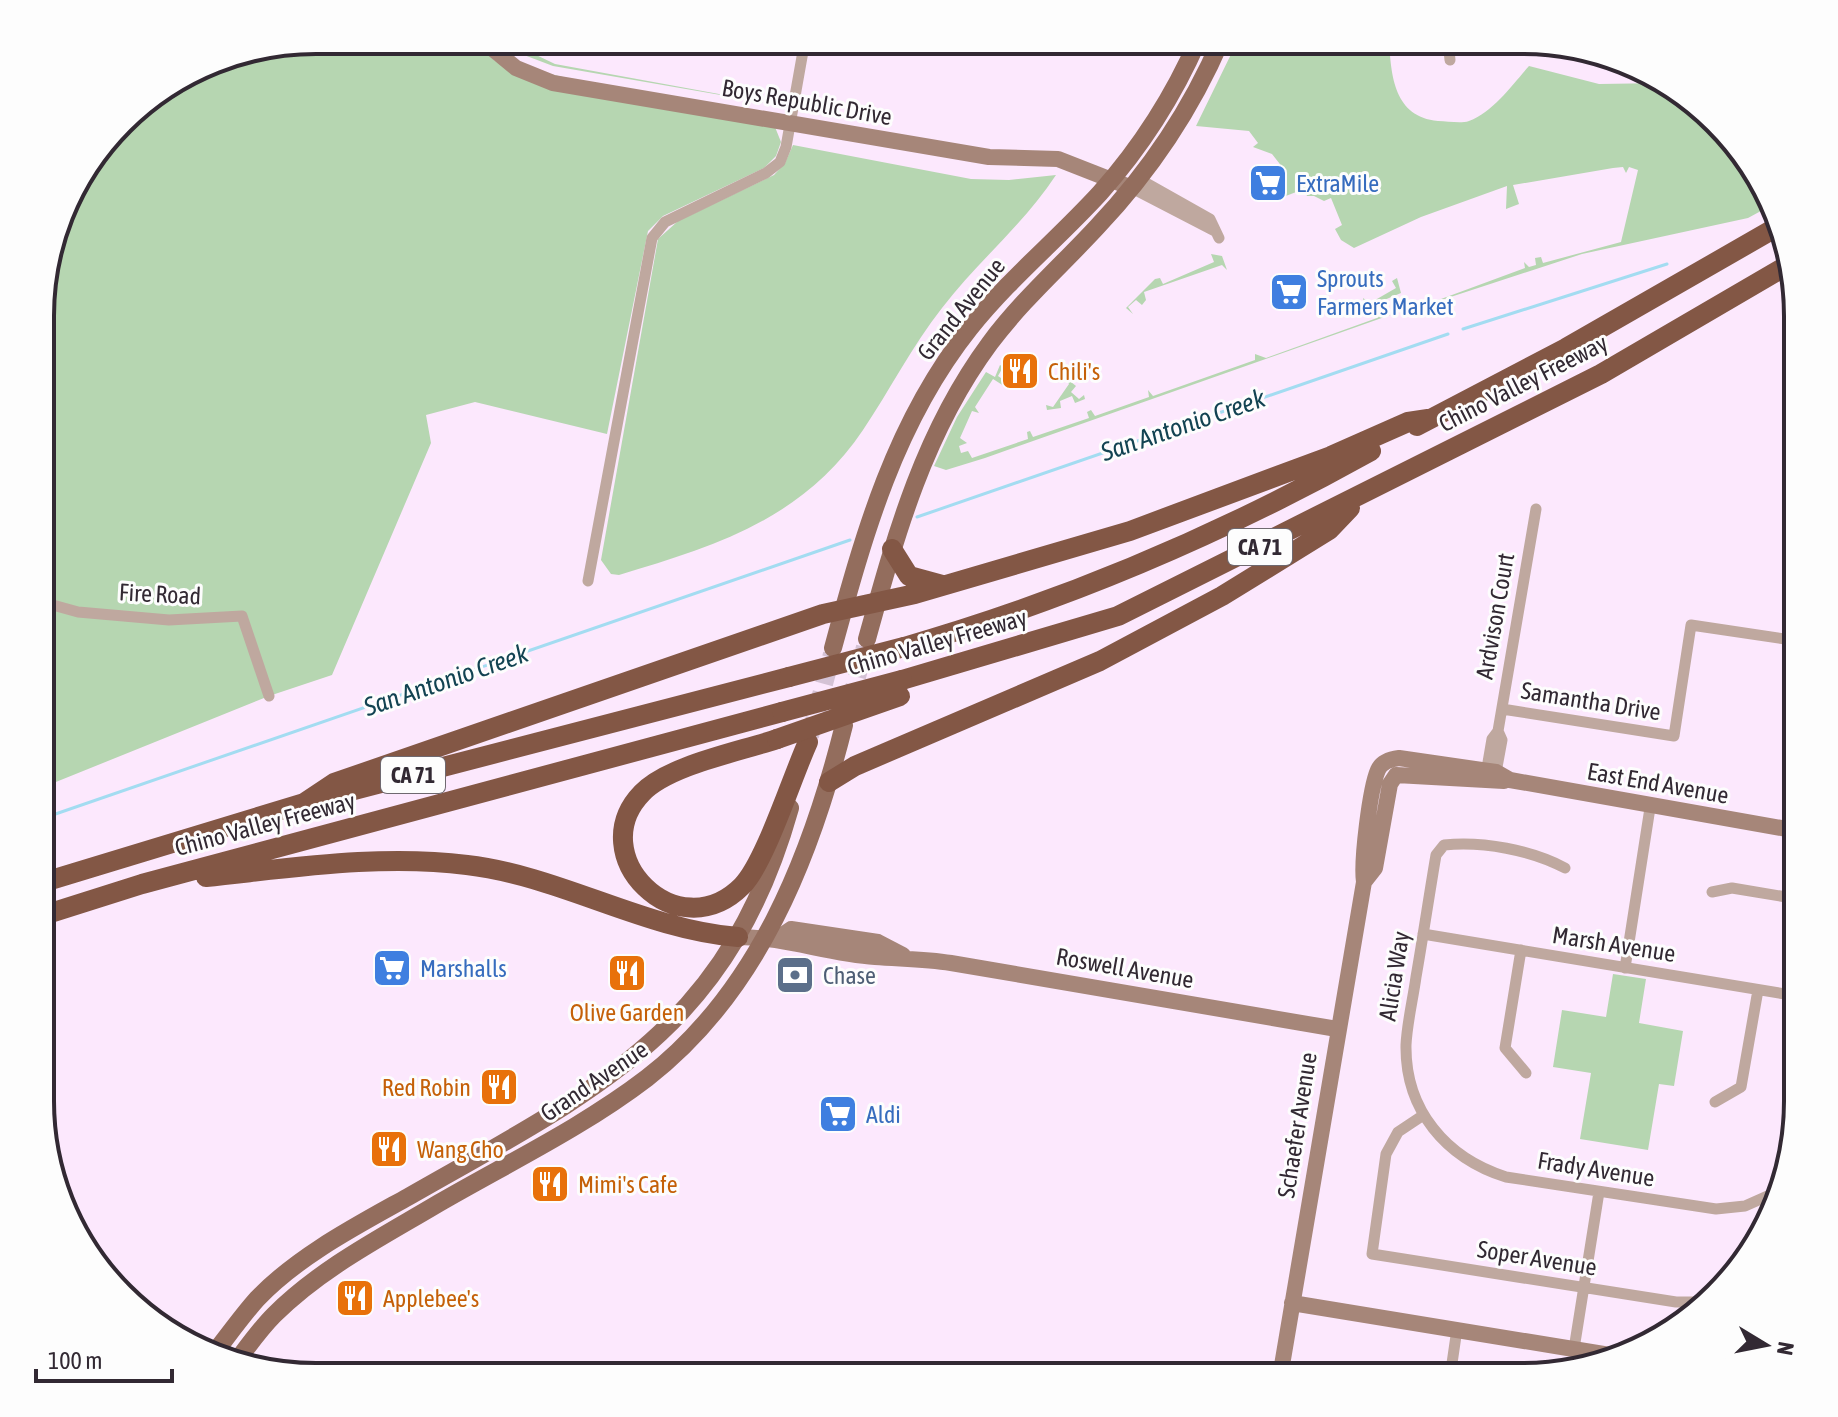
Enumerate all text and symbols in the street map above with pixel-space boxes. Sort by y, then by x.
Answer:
street label: Boys Republic Drive [720,74,894,130]
supermarket icon: ExtraMile [1247,162,1289,204]
place label: ExtraMile [1296,170,1379,197]
street label: Grand Avenue [912,253,1010,365]
place label: Sprouts Farmers Market [1317,265,1454,320]
supermarket icon: Sprouts Farmers Market [1268,271,1310,313]
street label: Chino Valley Freeway [1434,329,1612,437]
restaurant icon: Chili's [999,350,1041,392]
place label: Chili's [1048,358,1100,385]
water label: San Antonio Creek [1096,383,1269,467]
road number: CA 71 [1228,529,1292,565]
street label: Ardvison Court [1471,551,1519,681]
street label: Fire Road [118,578,202,610]
street label: Chino Valley Freeway [844,603,1030,681]
water label: San Antonio Creek [359,638,532,722]
street label: Samantha Drive [1519,677,1663,725]
road number: CA 71 [381,757,445,793]
street label: East End Avenue [1585,757,1731,809]
street label: Chino Valley Freeway [172,787,358,861]
street label: Marsh Avenue [1551,921,1677,967]
street label: Alicia Way [1374,929,1414,1023]
street label: Roswell Avenue [1054,943,1196,993]
supermarket icon: Marshalls [371,947,413,989]
restaurant icon: Olive Garden [606,952,648,994]
bank icon: Chase [774,954,816,996]
place label: Marshalls [420,955,507,982]
place label: Chase [823,962,876,989]
place label: Olive Garden [570,999,684,1026]
street label: Grand Avenue [535,1035,653,1127]
street label: Schaefer Avenue [1272,1050,1322,1200]
restaurant icon: Red Robin [478,1066,520,1108]
place label: Red Robin [382,1074,471,1101]
supermarket icon: Aldi [817,1093,859,1135]
place label: Aldi [866,1101,901,1128]
restaurant icon: Wang Cho [368,1128,410,1170]
place label: Wang Cho [417,1136,504,1163]
street label: Frady Avenue [1536,1146,1656,1192]
restaurant icon: Mimi's Cafe [529,1163,571,1205]
place label: Mimi's Cafe [578,1171,678,1198]
street label: Soper Avenue [1475,1235,1599,1281]
restaurant icon: Applebee's [334,1277,376,1319]
place label: Applebee's [383,1285,479,1312]
north arrow [1726,1305,1806,1385]
scale bar [36,1333,172,1383]
text: N [1772,1340,1800,1357]
text: 100 m [48,1347,102,1374]

